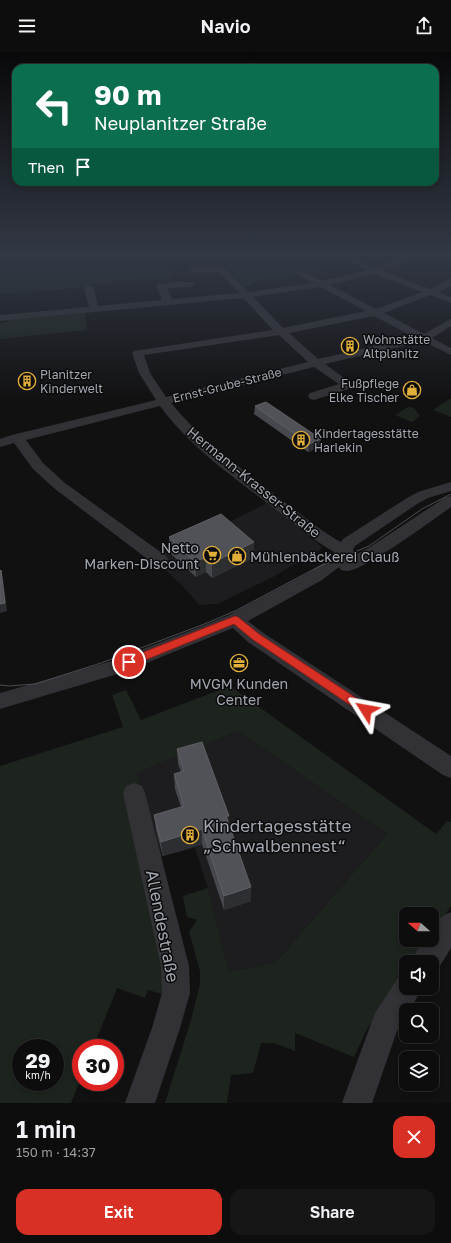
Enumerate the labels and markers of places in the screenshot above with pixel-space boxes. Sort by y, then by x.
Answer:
place label: Wohnstätte Altplanitz [363,332,430,361]
building icon: Wohnstätte Altplanitz [340,336,360,356]
place label: Planitzer Kinderwelt [40,367,103,396]
building icon: Planitzer Kinderwelt [17,371,37,391]
place label: Fußpflege Elke Tischer [329,376,399,405]
shop icon: Fußpflege Elke Tischer [402,380,422,400]
place label: Kindertagesstätte Harlekin [314,426,419,455]
building icon: Kindertagesstätte Harlekin [291,430,311,450]
place label: Netto Marken-Discount [84,539,199,572]
supermarket icon: Netto Marken-Discount [202,545,222,565]
shop icon: Mühlenbäckerei Clauß [227,546,247,566]
place label: Mühlenbäckerei Clauß [250,548,399,565]
pin [112,645,146,679]
office icon: MVGM Kunden Center [229,653,249,673]
place label: MVGM Kunden Center [190,675,288,708]
place label: Kindertagesstätte „Schwalbennest“ [203,815,351,856]
building icon: Kindertagesstätte „Schwalbennest“ [180,825,200,845]

